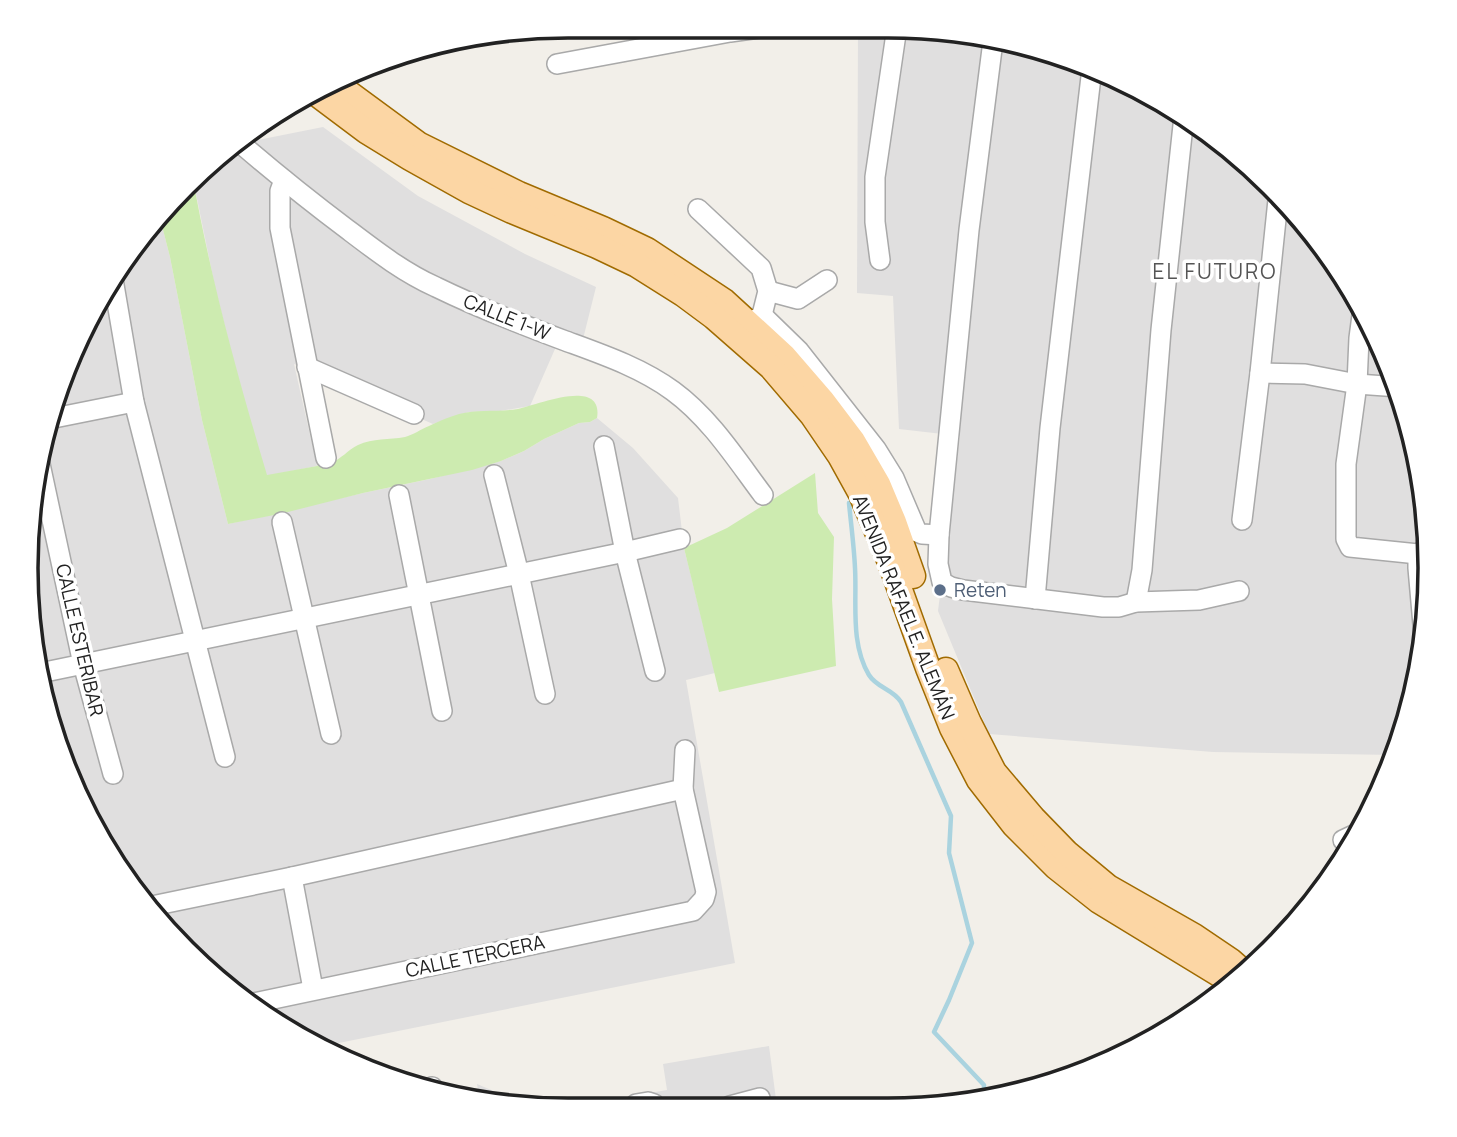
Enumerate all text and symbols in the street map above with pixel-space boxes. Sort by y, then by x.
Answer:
district label: EL FUTURO [1153,257,1277,285]
street label: CALLE 1-W [460,288,555,346]
street label: AVENIDA RAFAEL E. ALEMÁN [847,491,961,723]
street label: CALLE ESTERIBAR [50,561,110,719]
place label: Reten [954,577,1006,603]
marker: Reten [932,582,948,598]
street label: CALLE TERCERA [403,929,547,983]

